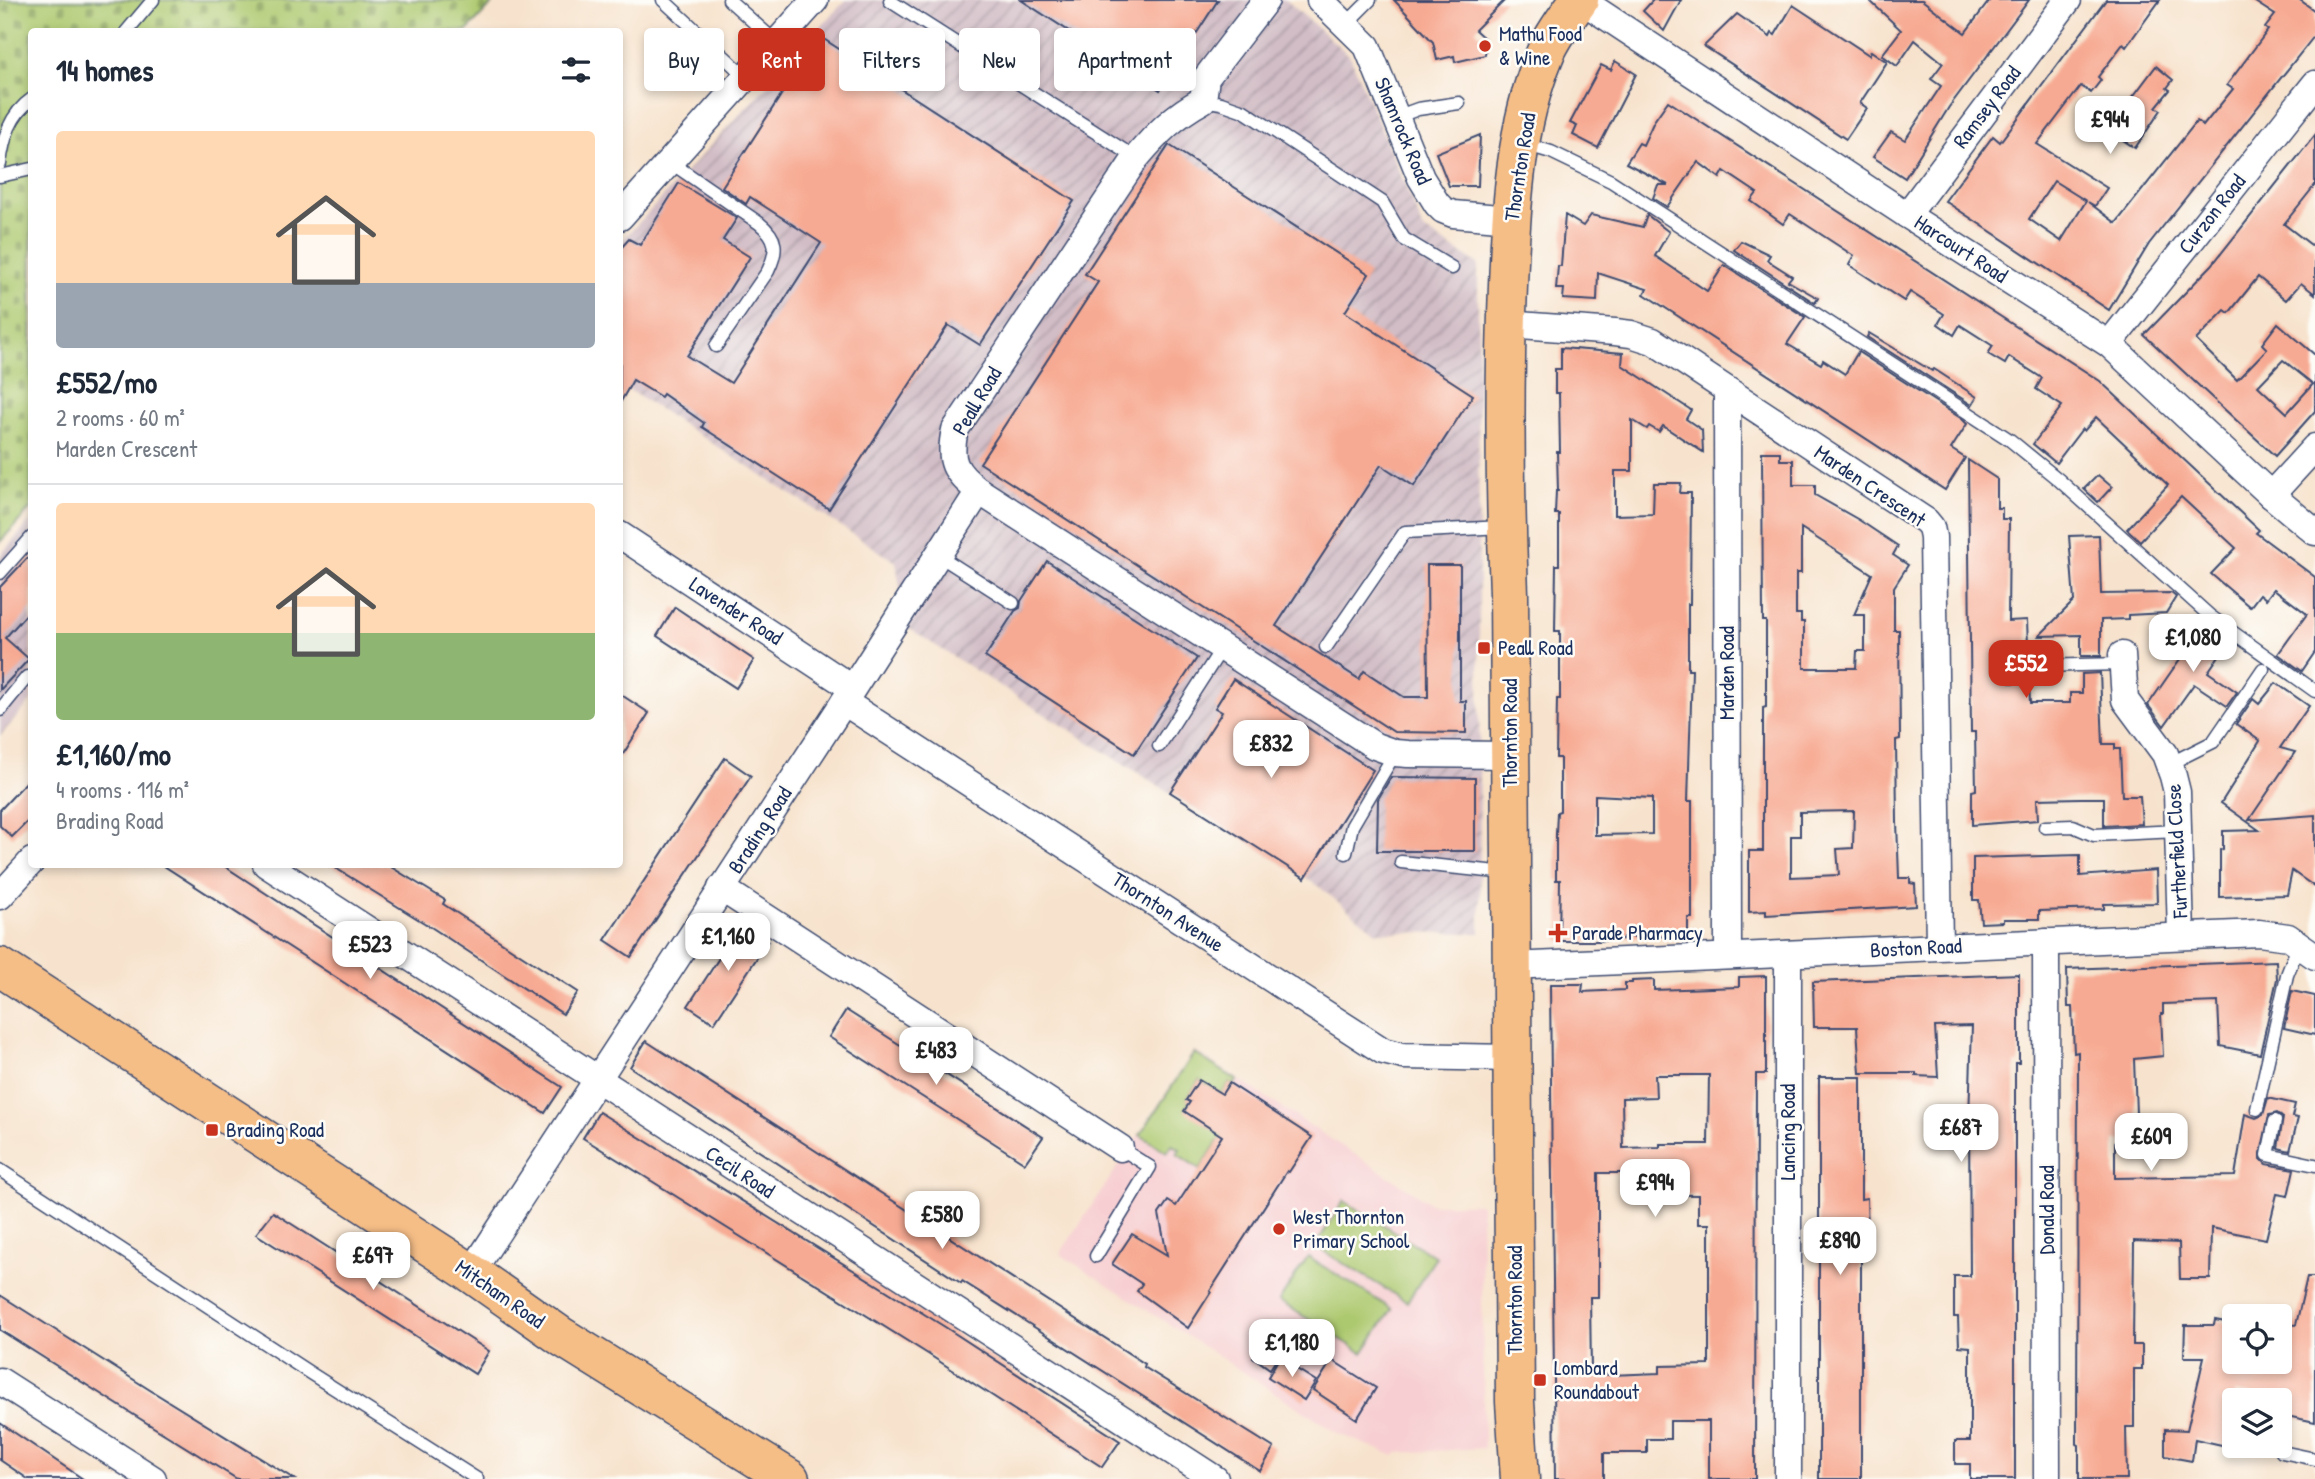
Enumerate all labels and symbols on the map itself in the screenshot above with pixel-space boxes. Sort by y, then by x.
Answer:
place label: Mathu Food & Wine [1499,19,1582,72]
marker: Mathu Food & Wine [1477,38,1493,54]
street label: Ramsey Road [1946,59,2027,154]
street label: Shamrock Road [1368,73,1439,189]
pin: £944 [2069,96,2151,156]
street label: Thornton Road [1497,111,1542,223]
street label: Curzon Road [2171,168,2252,260]
street label: Harcourt Road [1909,208,2014,290]
street label: Peall Road [945,361,1008,440]
street label: Marden Crescent [1809,438,1932,534]
street label: Lavender Road [684,570,789,652]
pin: £1,080 [2136,614,2250,674]
street label: Marden Road [1712,626,1741,720]
place label: Peall Road [1498,633,1573,662]
marker: Peall Road [1476,640,1492,656]
pin: £552 [1985,640,2067,700]
street label: Thornton Road [1495,678,1524,788]
pin: £832 [1230,720,1312,780]
street label: Brading Road [721,781,798,879]
street label: Furtherfield Close [2159,783,2195,920]
street label: Thornton Avenue [1107,865,1230,959]
pin: £1,160 [671,914,785,973]
place label: Parade Pharmacy [1572,918,1703,947]
pin: £523 [329,922,411,981]
marker: Parade Pharmacy [1550,925,1566,941]
street label: Boston Road [1869,931,1962,964]
pin: £483 [895,1028,977,1087]
street label: Lancing Road [1773,1084,1802,1180]
pin: £687 [1920,1104,2002,1164]
pin: £609 [2110,1114,2192,1173]
place label: Brading Road [226,1115,324,1144]
marker: Brading Road [204,1122,220,1138]
street label: Cecil Road [700,1138,781,1205]
pin: £994 [1614,1160,1696,1219]
street label: Donald Road [2032,1165,2061,1255]
pin: £580 [901,1192,983,1251]
place label: West Thornton Primary School [1293,1202,1410,1255]
pin: £890 [1799,1218,1881,1277]
marker: West Thornton Primary School [1271,1221,1287,1237]
pin: £697 [332,1232,414,1292]
street label: Thornton Road [1500,1245,1529,1355]
street label: Mitcham Road [450,1252,551,1335]
pin: £1,180 [1235,1320,1349,1379]
place label: Lombard Roundabout [1554,1353,1640,1406]
marker: Lombard Roundabout [1532,1372,1548,1388]

